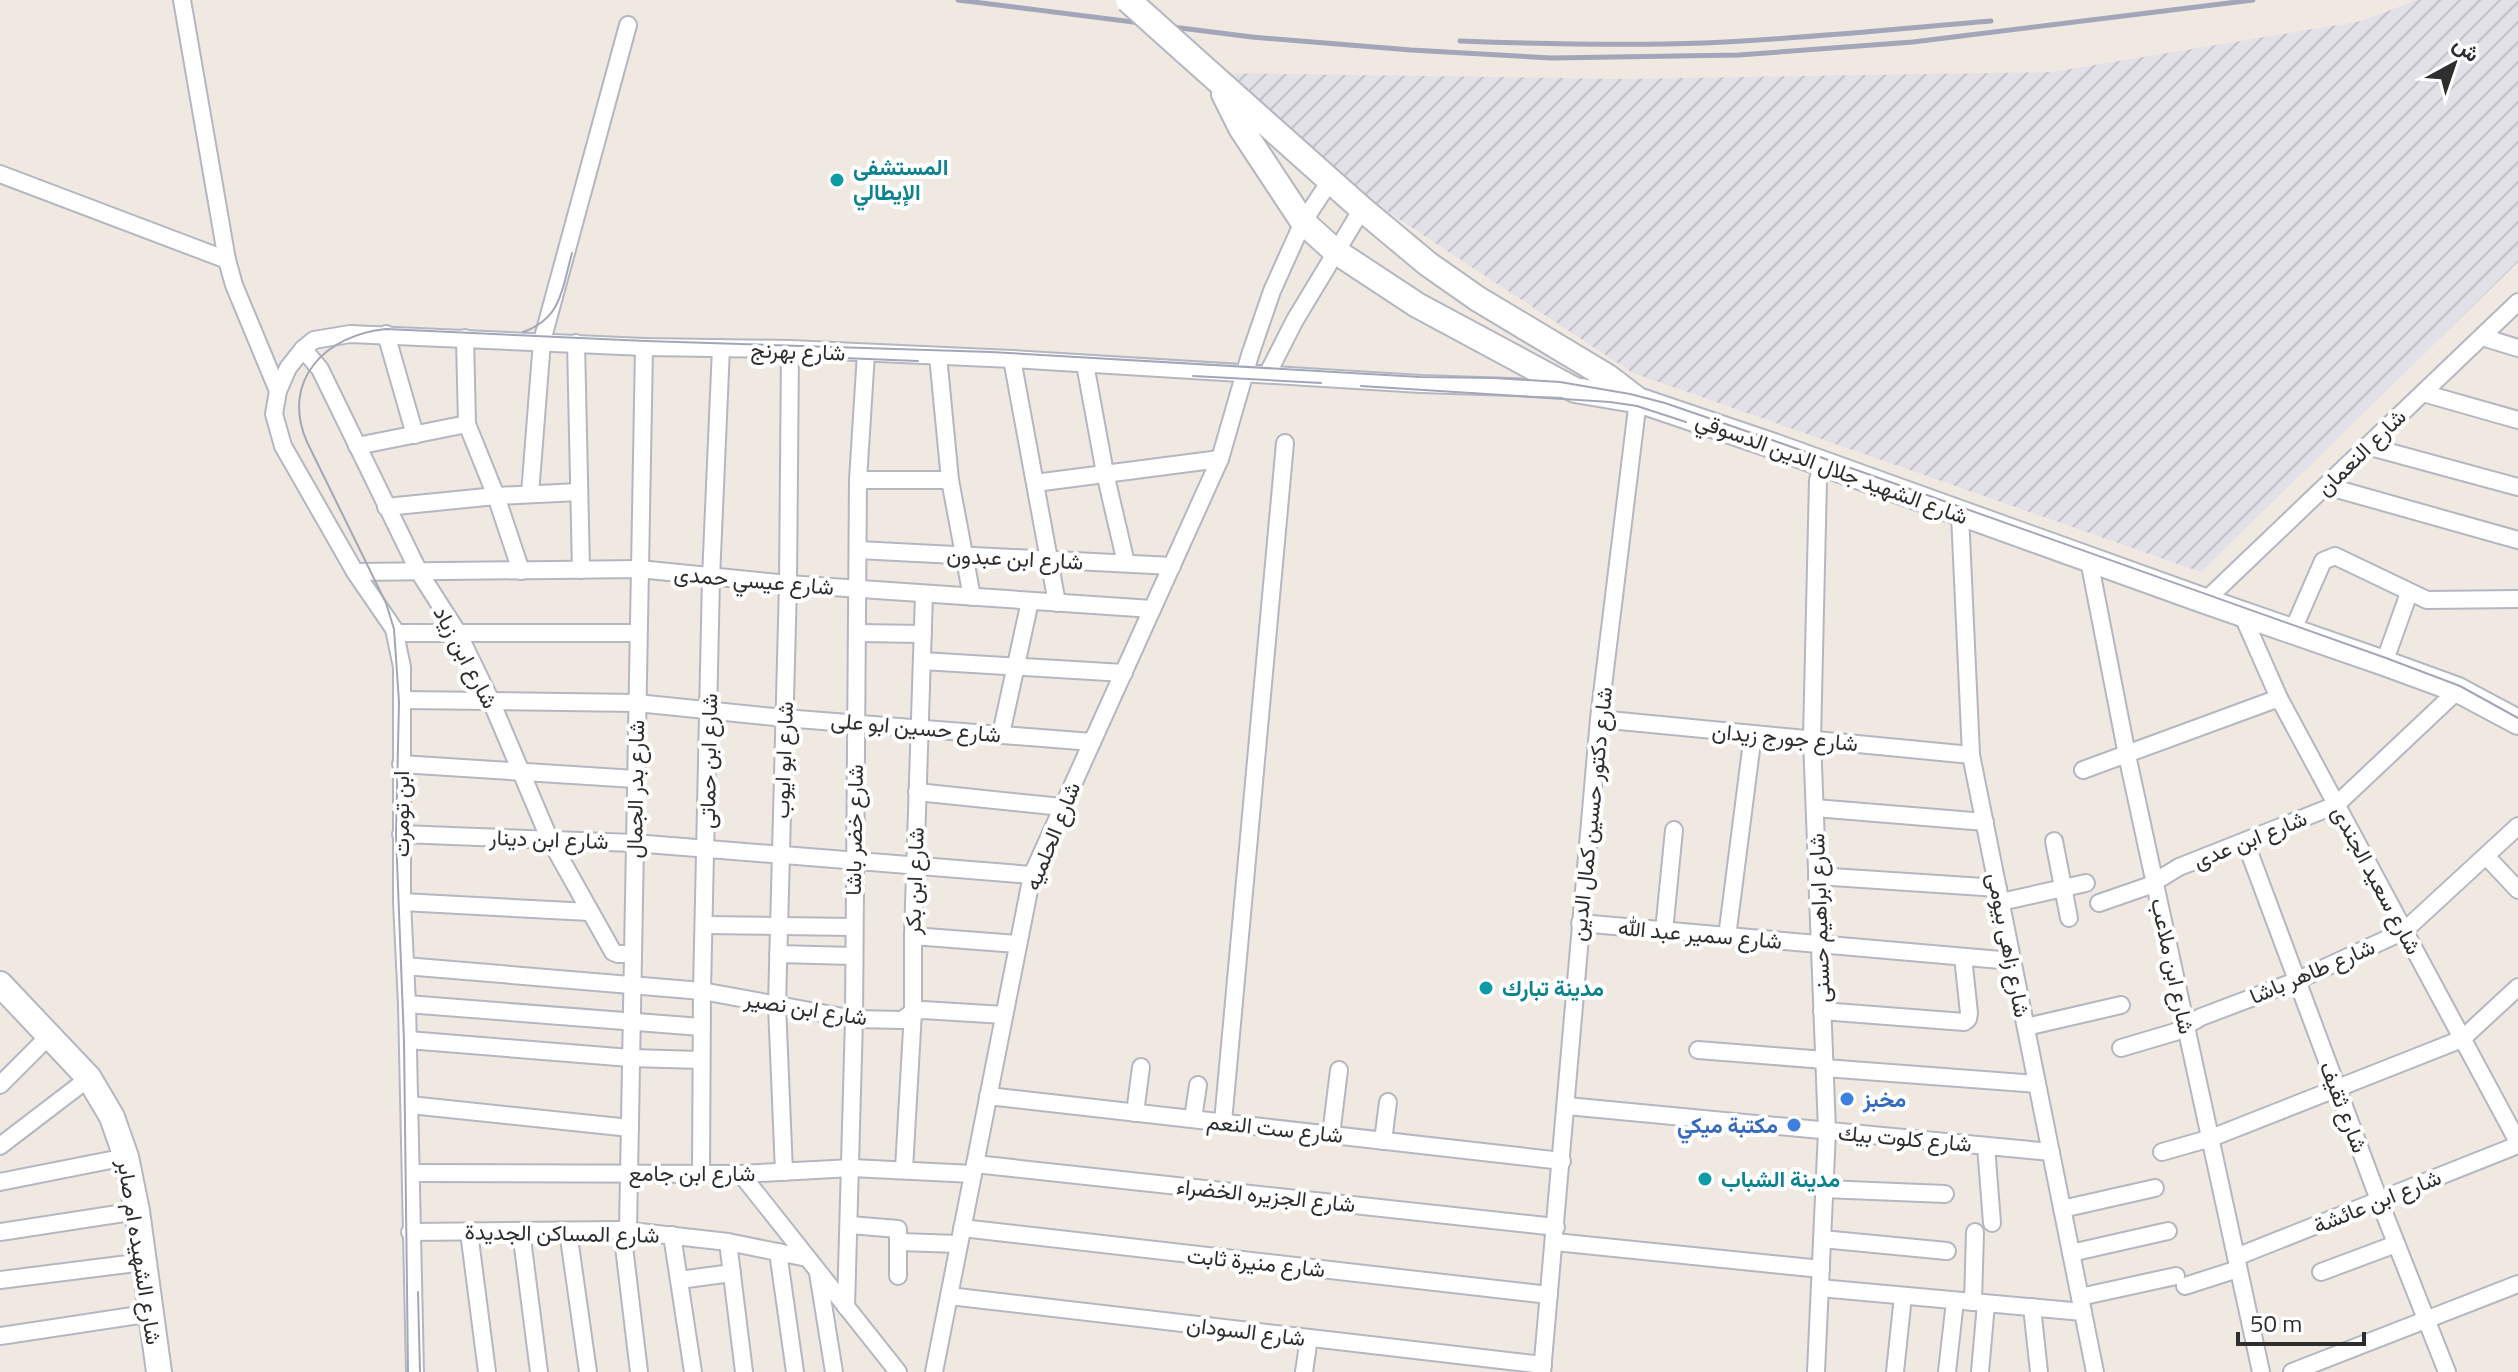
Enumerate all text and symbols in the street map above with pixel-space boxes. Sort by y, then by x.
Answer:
north arrow [2414,24,2494,104]
text: ش [2446,27,2488,70]
place label: المستشفى الإيطالي [853,150,948,211]
marker: المستشفى الإيطالي [828,171,846,189]
street label: شارع بهرنج [750,332,846,370]
street label: شارع النعمان [2308,400,2414,504]
street label: شارع الشهيد جلال الدين الدسوقي [1690,403,1973,535]
street label: شارع ابن عبدون [946,537,1084,579]
street label: شارع عيسي حمدى [672,556,836,606]
street label: شارع ابن زياد [425,600,507,714]
street label: شارع دكتور حسين كمال الدين [1561,685,1621,943]
street label: شارع ابن حماتى [690,693,726,829]
street label: شارع ابو ايوب [764,701,802,819]
street label: شارع حسين ابو على [829,703,1003,751]
street label: شارع جورج زيدان [1710,714,1860,760]
street label: شارع بدر الجمال [617,719,653,859]
street label: شارع خضر باشا [836,764,872,896]
street label: ابن تومرت [384,771,418,857]
street label: شارع الحلميه [1015,777,1089,895]
street label: شارع سعيد الجندى [2323,799,2431,961]
street label: شارع ابن عدى [2188,801,2312,877]
street label: شارع ابن دينار [488,820,609,858]
street label: شارع ابن بكر [895,827,933,936]
street label: شارع ابراهيم حسنى [1799,833,1839,1003]
street label: شارع زاهى بيومى [1978,870,2040,1020]
street label: شارع ابن ملاعب [2142,895,2204,1037]
street label: شارع سمير عبد الله [1617,910,1783,958]
street label: شارع طاهر باشا [2244,929,2380,1013]
place label: مدينة تبارك [1502,971,1604,1005]
marker: مدينة تبارك [1477,979,1495,997]
street label: شارع ابن نصير [741,981,870,1034]
street label: شارع ثقيف [2311,1056,2377,1158]
place label: مخبز [1862,1082,1906,1116]
marker: مخبز [1838,1090,1856,1108]
street label: شارع ست النعم [1205,1104,1345,1152]
place label: مكتبة ميكي [1677,1108,1778,1144]
street label: شارع كلوت بيك [1837,1115,1973,1161]
marker: مكتبة ميكي [1785,1116,1803,1134]
street label: شارع الشهيده ام صابر [108,1156,171,1347]
street label: شارع ابن جامع [629,1156,755,1190]
street label: شارع ابن عائشة [2308,1160,2446,1242]
place label: مدينة الشباب [1721,1162,1840,1196]
street label: شارع الجزيره الخضراء [1175,1169,1357,1221]
marker: مدينة الشباب [1696,1170,1714,1188]
street label: شارع المساكن الجديدة [464,1214,660,1252]
street label: شارع منيرة ثابت [1185,1238,1327,1286]
scale bar [2238,1296,2364,1346]
text: 50 m [2250,1305,2302,1341]
street label: شارع السودان [1185,1307,1307,1355]

